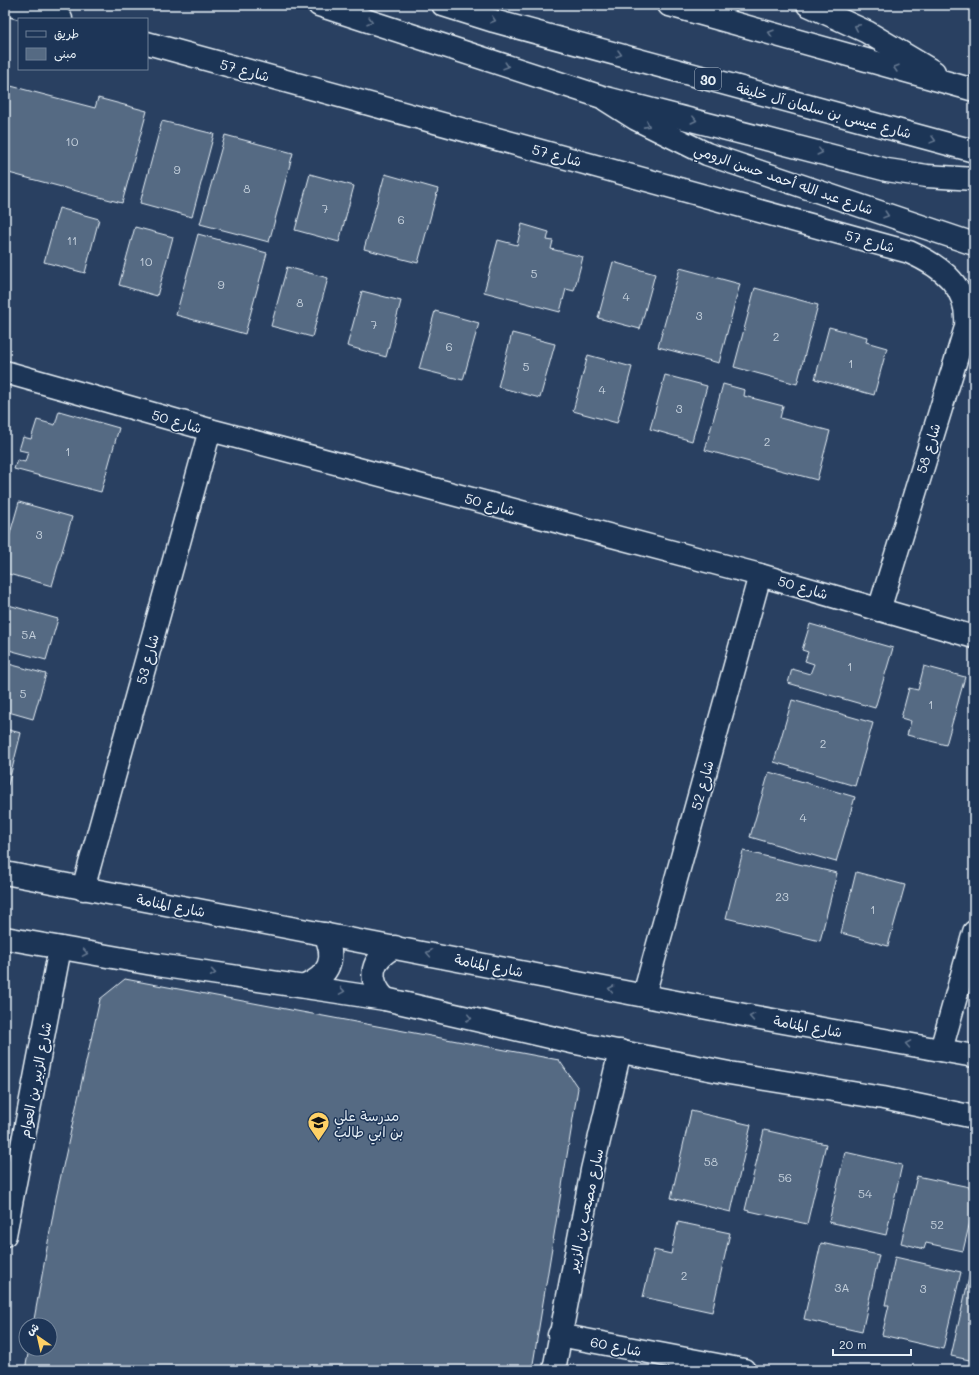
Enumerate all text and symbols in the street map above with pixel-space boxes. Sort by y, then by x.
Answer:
one-way arrow [490,15,497,24]
one-way arrow [366,17,373,25]
legend [18,18,148,70]
one-way arrow [853,24,861,32]
text: طريق [54,25,79,41]
one-way arrow [768,29,775,38]
text: مبنى [54,45,77,62]
one-way arrow [616,50,622,58]
street label: شارع 57 [218,54,272,87]
one-way arrow [503,61,510,70]
one-way arrow [893,64,900,73]
road number: 30 [695,68,721,90]
street label: شارع عيسى بن سلمان آل خليفة [734,77,914,144]
one-way arrow [691,116,697,124]
one-way arrow [643,120,650,127]
house number: 10 [66,133,79,149]
one-way arrow [930,135,937,143]
street label: شارع 57 [530,139,584,172]
street label: شارع عبد الله أحمد حسن الرومي [691,139,876,222]
one-way arrow [817,148,823,156]
house number: 9 [173,161,181,177]
house number: 8 [243,180,251,196]
house number: 7 [322,200,329,216]
one-way arrow [883,210,890,218]
house number: 6 [397,211,405,227]
street label: شارع 57 [843,225,897,258]
house number: 11 [67,232,77,248]
house number: 10 [140,253,153,269]
house number: 5 [531,265,538,281]
house number: 9 [217,276,225,292]
house number: 4 [622,288,630,304]
house number: 8 [296,294,304,310]
house number: 3 [695,307,703,323]
house number: 7 [371,316,378,332]
house number: 2 [773,328,779,344]
house number: 6 [445,338,453,354]
house number: 1 [848,355,854,371]
house number: 5 [523,358,530,374]
house number: 4 [598,381,606,397]
house number: 3 [675,400,683,416]
street label: شارع 50 [149,405,204,438]
street label: شارع 58 [911,421,946,476]
house number: 2 [764,433,770,449]
house number: 1 [65,443,71,459]
street label: شارع 50 [462,488,517,521]
house number: 3 [35,526,43,542]
street label: شارع 50 [775,571,830,604]
house number: 5A [21,626,37,642]
street label: شارع 53 [131,632,164,686]
house number: 1 [847,658,853,674]
house number: 5 [20,685,27,701]
house number: 1 [928,696,934,712]
house number: 2 [820,735,826,751]
street label: شارع 52 [686,758,719,812]
house number: 4 [799,809,807,825]
house number: 23 [775,888,789,904]
street label: شارع المنامة [135,889,207,922]
house number: 1 [870,901,876,917]
one-way arrow [82,948,88,956]
street label: شارع المنامة [453,949,525,982]
one-way arrow [425,950,432,958]
one-way arrow [210,968,216,977]
one-way arrow [608,985,614,994]
one-way arrow [339,987,345,995]
street label: شارع المنامة [772,1011,844,1042]
one-way arrow [465,1013,472,1022]
one-way arrow [749,1013,756,1021]
street label: شارع الزبير بن العوام [14,1020,58,1140]
one-way arrow [905,1040,911,1049]
place label: مدرسة علي بن ابي طالب [334,1106,403,1145]
school or university icon: مدرسة علي بن ابي طالب [306,1110,332,1143]
street label: سارع مصعب بن الزبير [562,1147,608,1274]
house number: 58 [704,1153,718,1169]
house number: 56 [778,1169,792,1185]
house number: 54 [858,1185,872,1201]
house number: 52 [930,1216,944,1232]
house number: 2 [681,1267,687,1283]
house number: 3A [834,1279,850,1295]
house number: 3 [919,1280,927,1296]
north arrow [18,1317,58,1357]
text: ش [23,1319,41,1338]
scale bar [833,1331,911,1357]
street label: شارع 60 [589,1332,643,1361]
text: 20 m [839,1336,867,1352]

